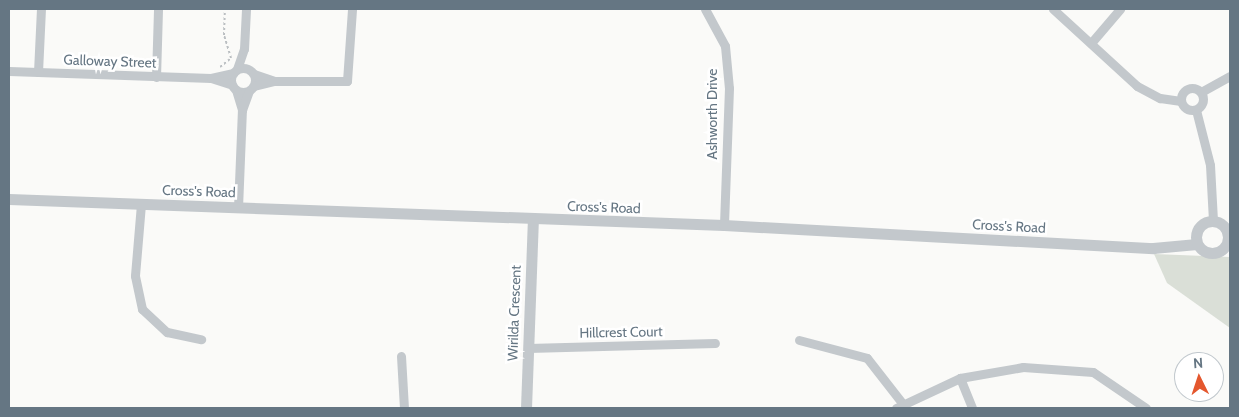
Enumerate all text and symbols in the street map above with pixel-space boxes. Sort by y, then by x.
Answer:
street label: Galloway Street [63,51,157,71]
street label: Ashworth Drive [704,69,720,159]
street label: Cross's Road [162,181,236,201]
street label: Cross's Road [567,197,641,217]
street label: Cross's Road [972,216,1046,236]
street label: Wirilda Crescent [504,265,524,361]
street label: Hillcrest Court [579,323,663,341]
north arrow [1174,352,1224,402]
text: N [1192,354,1204,372]

